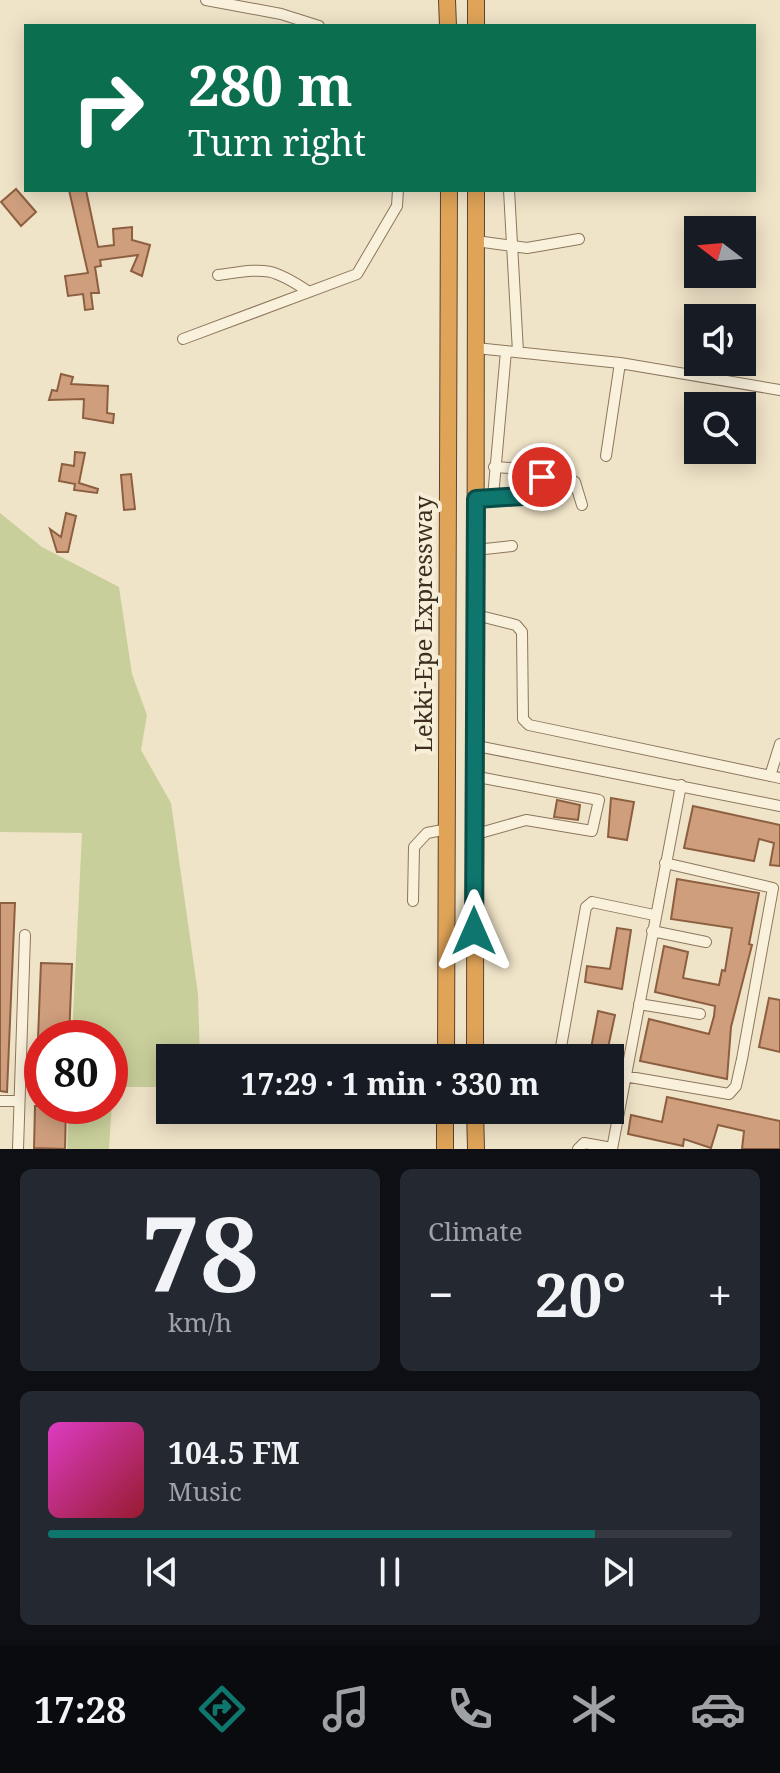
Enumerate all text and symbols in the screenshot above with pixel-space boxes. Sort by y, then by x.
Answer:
text: 280 m [188,46,353,122]
icon: right [56,56,160,160]
text: Turn right [188,118,366,167]
north arrow [684,216,756,288]
map controls [684,216,756,464]
button: sound [684,304,756,376]
button: search [684,392,756,464]
pin [508,443,576,511]
icon: arrive [520,455,564,499]
street label: Lekki-Epe Expressway [406,495,439,752]
position arrow [432,889,516,973]
speed limit sign: 80 [24,1020,128,1124]
text: 17:29 · 1 min · 330 m [241,1063,539,1104]
text: 78 [141,1181,259,1322]
text: Climate [428,1213,523,1249]
text: 20° [535,1253,626,1335]
text: − [428,1264,453,1324]
text: + [707,1264,732,1324]
text: km/h [168,1304,232,1340]
text: 104.5 FM [168,1432,300,1473]
text: Music [168,1473,242,1509]
icon: previous [140,1550,184,1594]
icon: pause [368,1550,412,1594]
icon: next [596,1550,640,1594]
icon: directions [194,1681,250,1737]
icon: music [318,1681,374,1737]
icon: phone [442,1681,498,1737]
icon: climate [566,1681,622,1737]
icon: car [690,1681,746,1737]
text: 17:28 [34,1685,126,1734]

